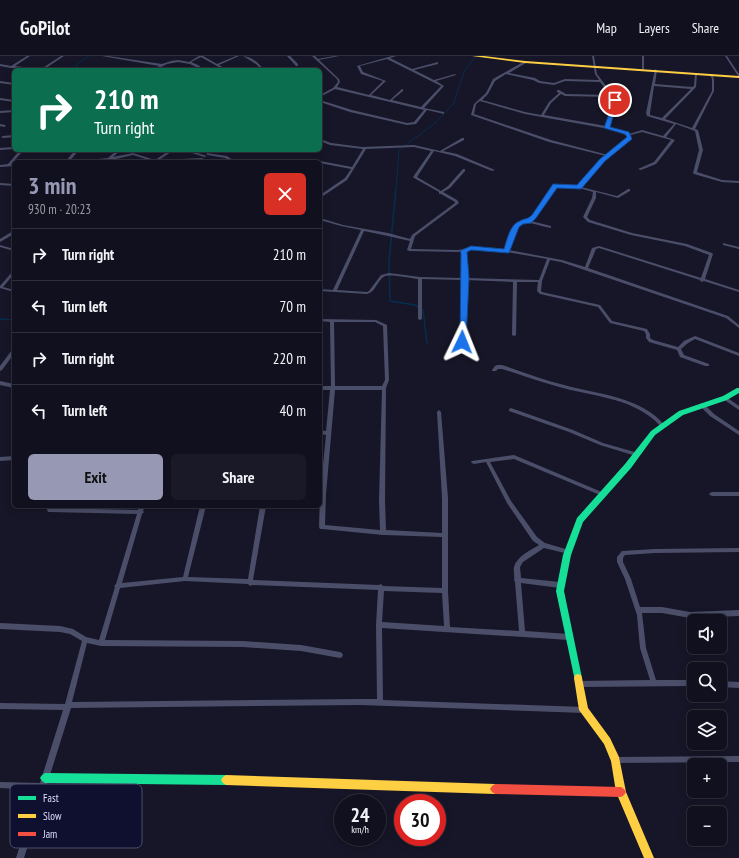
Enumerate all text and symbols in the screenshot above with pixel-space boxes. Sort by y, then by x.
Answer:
text: GoPilot [20,16,70,40]
text: Map [596,19,617,37]
text: Layers [639,19,670,37]
text: Share [692,19,719,37]
text: 210 m [94,80,158,117]
pin [598,83,632,117]
icon: right [28,84,80,136]
icon: arrive [604,89,626,111]
text: Turn right [94,116,154,139]
text: 3 min [28,170,76,201]
button: close [264,173,306,215]
text: 930 m · 20:23 [28,201,91,218]
icon: right [28,244,50,266]
text: Turn right [62,245,114,264]
text: 210 m [273,245,306,264]
icon: left [28,296,50,318]
text: Turn left [62,297,107,316]
text: 70 m [280,297,306,316]
position arrow [441,321,483,363]
icon: right [28,348,50,370]
text: Turn right [62,349,114,368]
text: 220 m [273,349,306,368]
icon: left [28,400,50,422]
text: Turn left [62,401,107,420]
text: 40 m [280,401,306,420]
button: Exit [28,454,163,500]
button: Share [171,454,306,500]
map controls [687,614,727,846]
button: sound [687,614,727,654]
button: search [687,662,727,702]
button: layers [687,710,727,750]
button: + [687,758,727,798]
legend [10,784,142,848]
text: Fast [43,791,59,805]
speed limit sign: 30 [394,794,446,846]
text: 24 [350,802,370,828]
button: − [687,806,727,846]
text: Slow [43,809,62,823]
text: km/h [351,823,369,836]
text: Jam [42,827,57,841]

